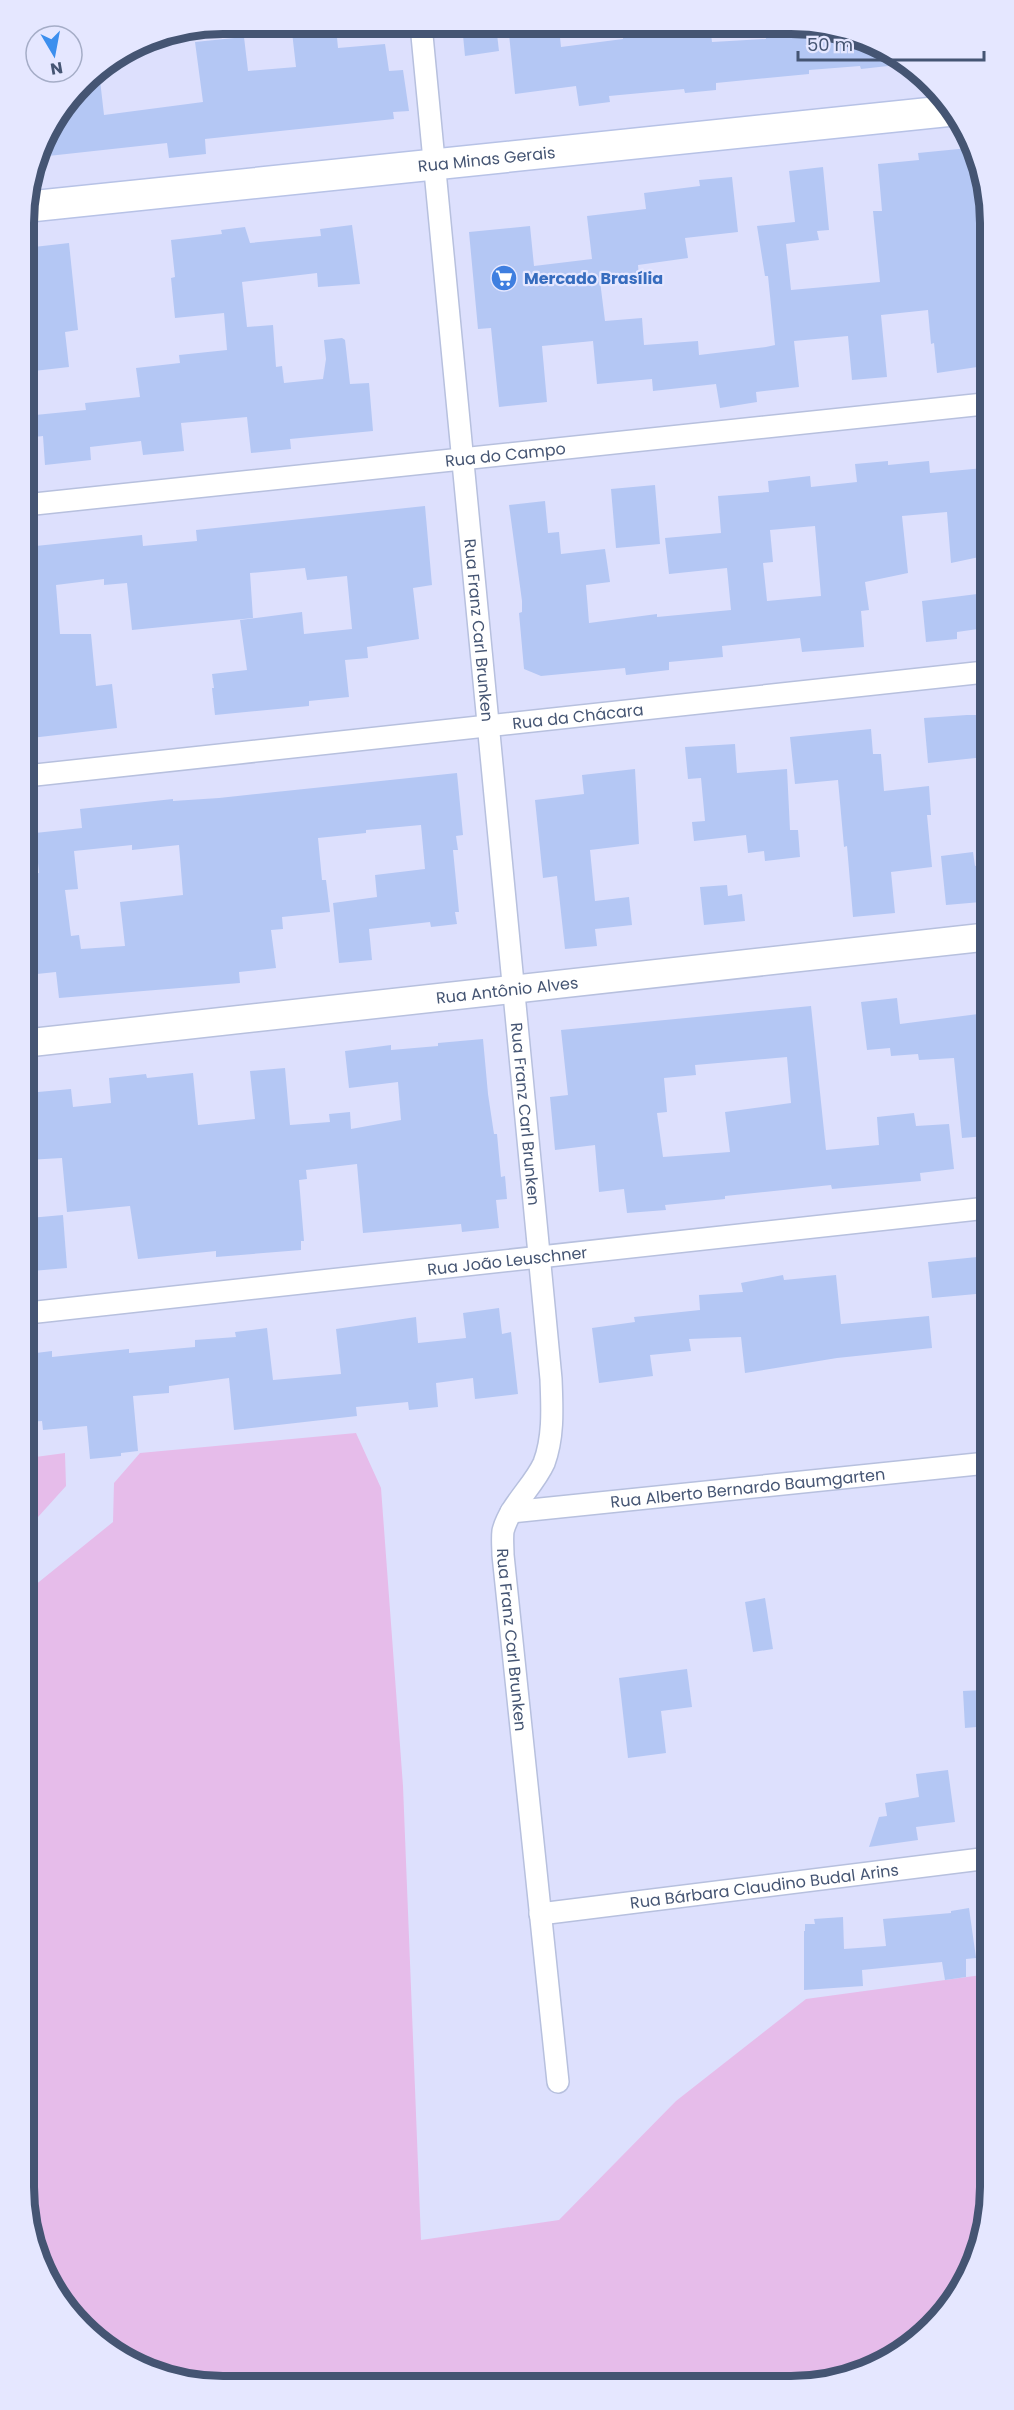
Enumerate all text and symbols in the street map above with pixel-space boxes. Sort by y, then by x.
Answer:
north arrow [24,24,84,84]
scale bar [798,24,984,62]
text: 50 m [807,32,853,57]
text: N [49,56,64,81]
street label: Rua Minas Gerais [417,141,556,178]
supermarket icon: Mercado Brasília [489,263,519,293]
place label: Mercado Brasília [524,267,663,290]
street label: Rua do Campo [444,437,567,473]
street label: Rua Franz Carl Brunken [458,538,499,723]
street label: Rua da Chácara [511,698,645,735]
street label: Rua Antônio Alves [435,971,579,1010]
street label: Rua Franz Carl Brunken [505,1021,545,1207]
street label: Rua João Leuschner [426,1241,588,1281]
street label: Rua Alberto Bernardo Baumgarten [609,1463,886,1514]
street label: Rua Franz Carl Brunken [491,1548,532,1732]
street label: Rua Bárbara Claudino Budal Arins [629,1858,900,1915]

